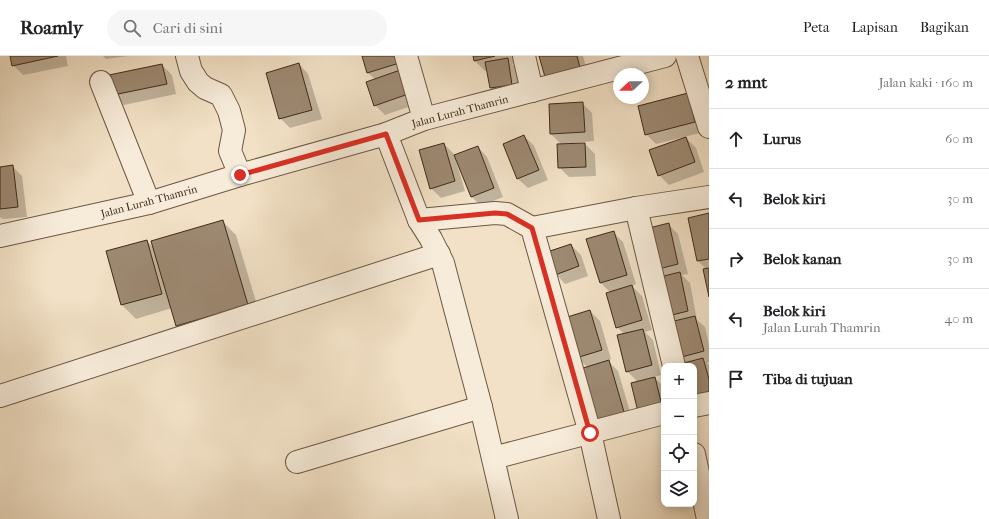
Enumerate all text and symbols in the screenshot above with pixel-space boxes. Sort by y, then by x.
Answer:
search box [107,10,387,46]
text: Roamly [20,17,83,39]
icon: search [121,17,143,39]
text: Cari di sini [153,19,223,37]
text: Peta [803,19,830,36]
text: Lapisan [852,19,898,36]
text: Bagikan [920,19,969,36]
north arrow [613,68,649,104]
text: 2 mnt [725,72,767,92]
text: Jalan kaki · 160 m [879,75,973,90]
street label: Jalan Lurah Thamrin [409,92,510,131]
icon: ahead [725,128,747,150]
text: Lurus [763,130,801,148]
text: 60 m [945,131,973,146]
route end [231,166,249,184]
street label: Jalan Lurah Thamrin [98,182,199,221]
icon: left [725,188,747,210]
text: Belok kiri [763,190,826,208]
text: 30 m [947,191,973,206]
icon: right [725,248,747,270]
text: Belok kanan [763,250,842,268]
text: 30 m [947,251,973,266]
text: Belok kiri [763,302,826,320]
icon: left [725,308,747,330]
text: 40 m [945,311,973,326]
text: Jalan Lurah Thamrin [763,320,880,335]
map controls [661,363,697,507]
button: + [661,363,697,399]
icon: arrive [725,368,747,390]
text: Tiba di tujuan [763,370,853,388]
button: − [661,399,697,435]
route start [581,424,599,442]
button: locate [661,435,697,471]
button: layers [661,471,697,507]

